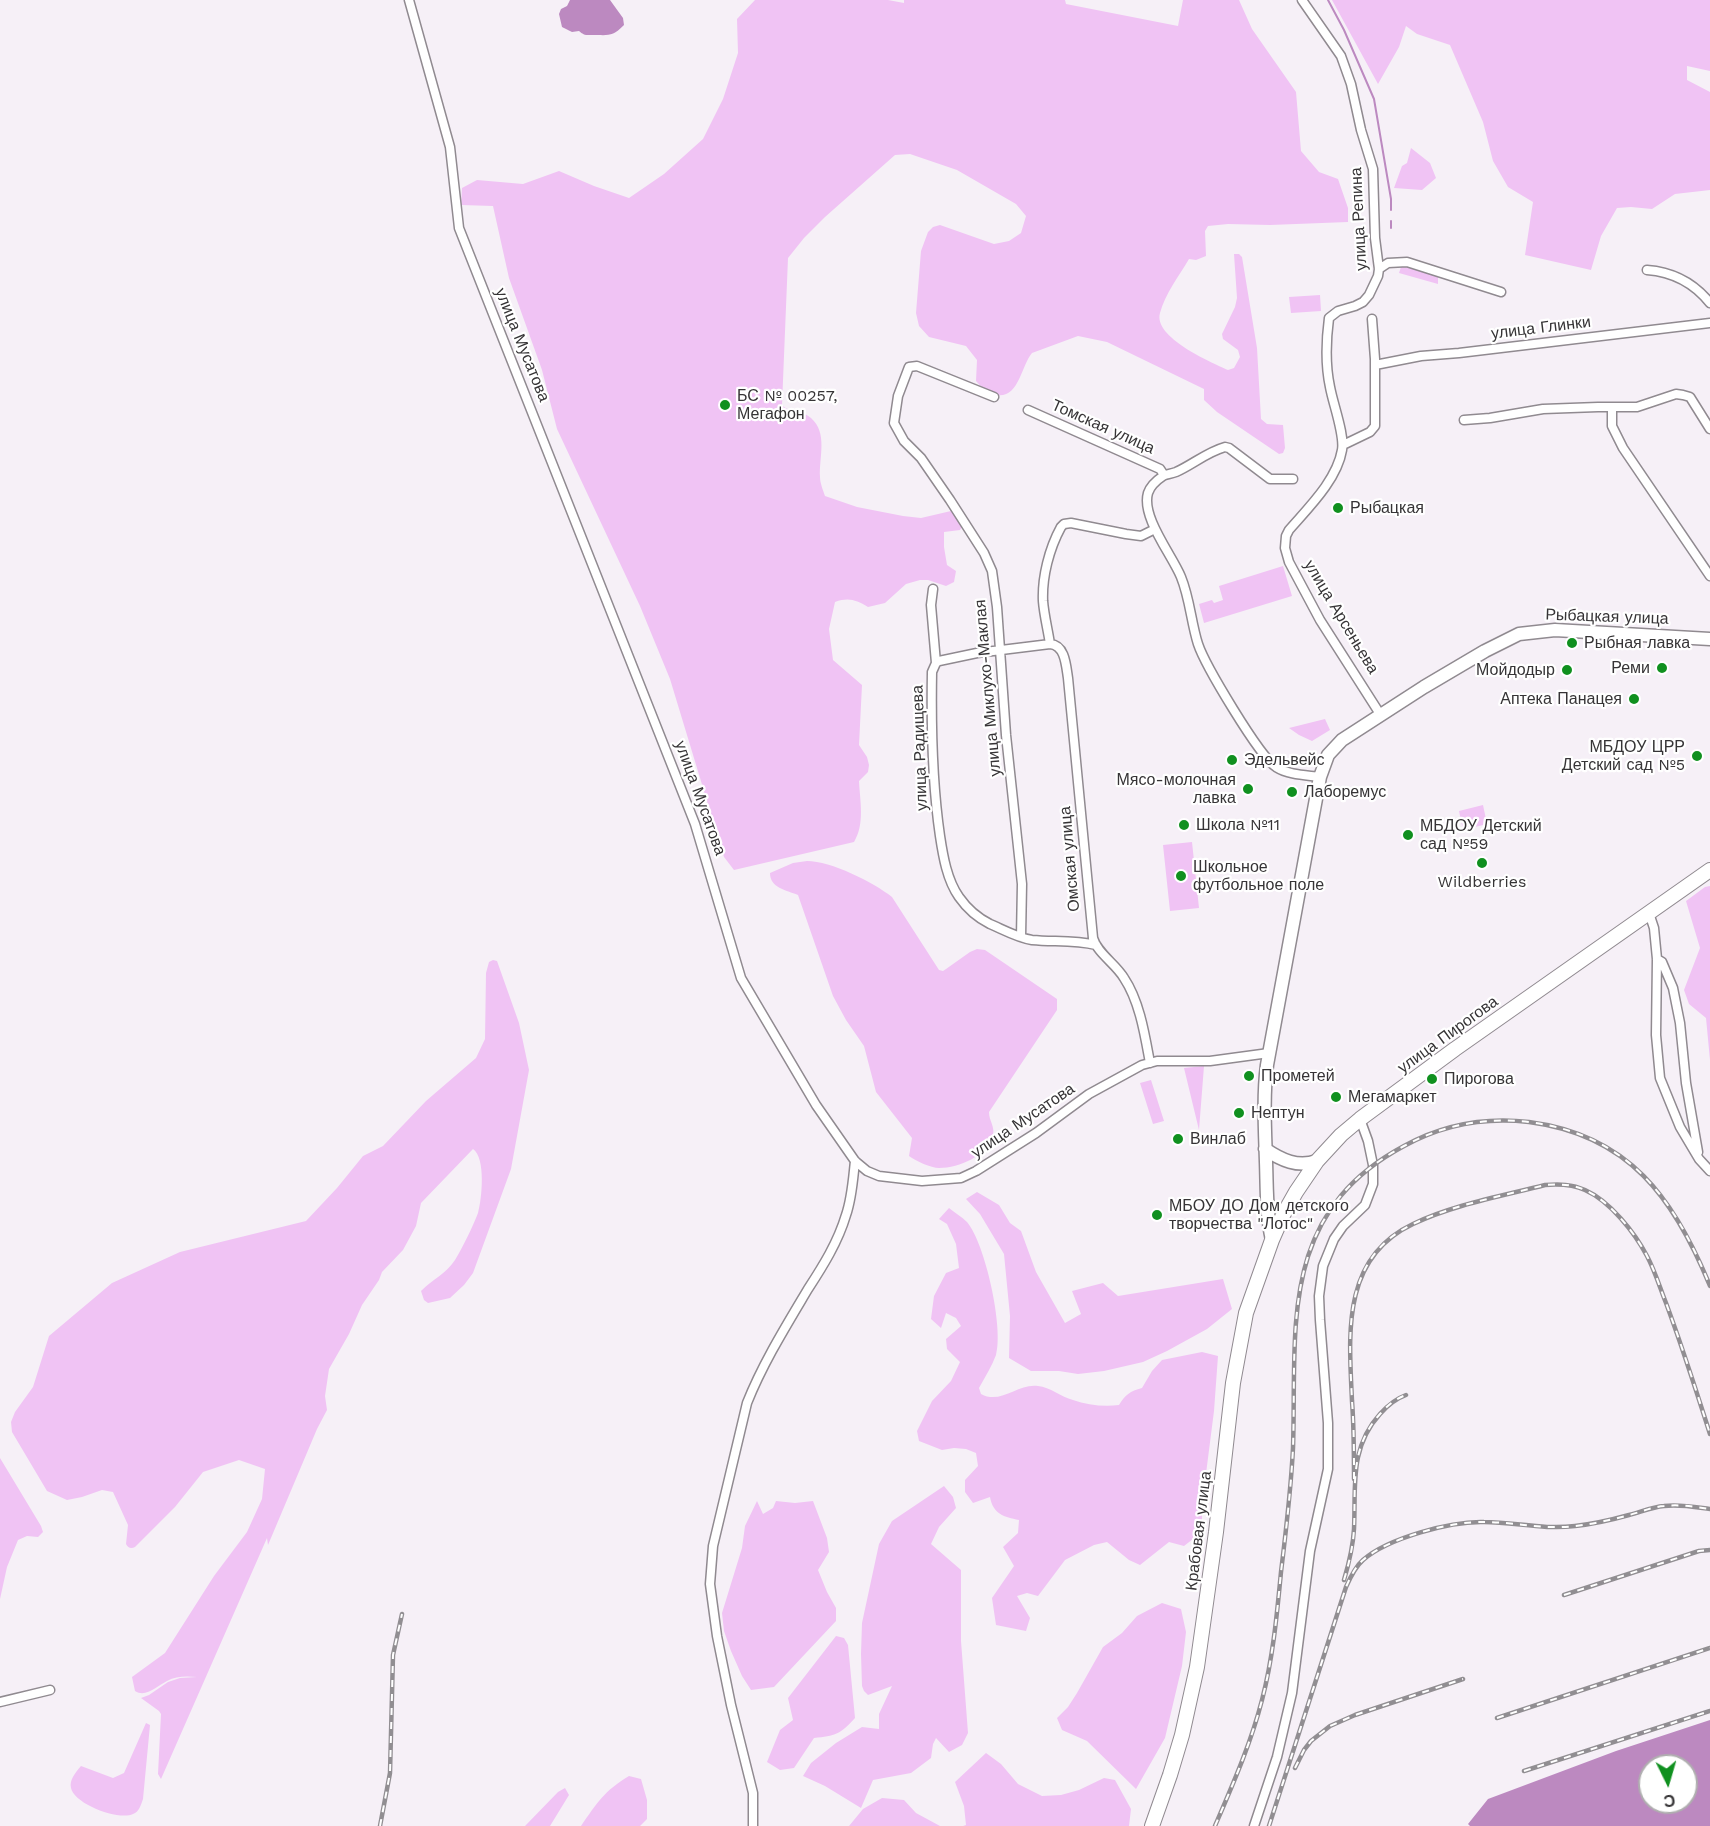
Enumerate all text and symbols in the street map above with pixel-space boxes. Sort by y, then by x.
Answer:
street label: улица Репина [1347,167,1371,271]
street label: улица Мусатова [491,286,553,404]
street label: улица Глинки [1490,312,1592,344]
place label: БС № 00257, Мегафон [737,386,838,424]
street label: Томская улица [1048,396,1158,458]
marker: БС № 00257, Мегафон [718,398,732,412]
place label: Рыбацкая [1350,498,1424,518]
marker: Рыбацкая [1331,501,1345,515]
street label: улица Арсеньева [1300,557,1382,677]
street label: улица Миклухо-Маклая [971,599,1005,777]
street label: Рыбацкая улица [1545,605,1669,629]
place label: Рыбная лавка [1584,633,1690,653]
marker: Рыбная лавка [1565,636,1579,650]
place label: Реми [1611,658,1650,678]
place label: Мойдодыр [1476,660,1555,680]
marker: Реми [1655,661,1669,675]
marker: Мойдодыр [1560,663,1574,677]
street label: улица Радищева [908,685,932,811]
place label: Аптека Панацея [1500,689,1622,709]
marker: Аптека Панацея [1627,692,1641,706]
place label: МБДОУ ЦРР Детский сад №5 [1562,737,1685,775]
street label: улица Мусатова [670,738,730,858]
marker: МБДОУ ЦРР Детский сад №5 [1690,749,1704,763]
place label: Эдельвейс [1244,750,1324,770]
marker: Эдельвейс [1225,753,1239,767]
place label: Мясо-молочная лавка [1116,770,1236,808]
marker: Мясо-молочная лавка [1241,782,1255,796]
place label: Лаборемус [1304,782,1386,802]
marker: Лаборемус [1285,785,1299,799]
street label: Омская улица [1056,805,1084,913]
place label: Школа №11 [1196,815,1280,835]
place label: МБДОУ Детский сад №59 [1420,816,1542,854]
marker: Школа №11 [1177,818,1191,832]
marker: МБДОУ Детский сад №59 [1401,828,1415,842]
marker: Wildberries [1475,856,1489,870]
place label: Школьное футбольное поле [1193,857,1324,895]
marker: Школьное футбольное поле [1174,869,1188,883]
place label: Wildberries [1438,872,1526,892]
street label: улица Пирогова [1394,992,1502,1078]
place label: Прометей [1261,1066,1335,1086]
marker: Прометей [1242,1069,1256,1083]
place label: Пирогова [1444,1069,1514,1089]
marker: Пирогова [1425,1072,1439,1086]
street label: улица Мусатова [968,1079,1078,1163]
place label: Мегамаркет [1348,1087,1436,1107]
marker: Мегамаркет [1329,1090,1343,1104]
place label: Нептун [1251,1103,1304,1123]
marker: Нептун [1232,1106,1246,1120]
place label: Винлаб [1190,1129,1246,1149]
marker: Винлаб [1171,1132,1185,1146]
place label: МБОУ ДО Дом детского творчества "Лотос" [1169,1196,1349,1234]
marker: МБОУ ДО Дом детского творчества "Лотос" [1150,1208,1164,1222]
street label: Крабовая улица [1182,1470,1216,1592]
north arrow [1638,1754,1698,1814]
text: С [1663,1790,1676,1810]

